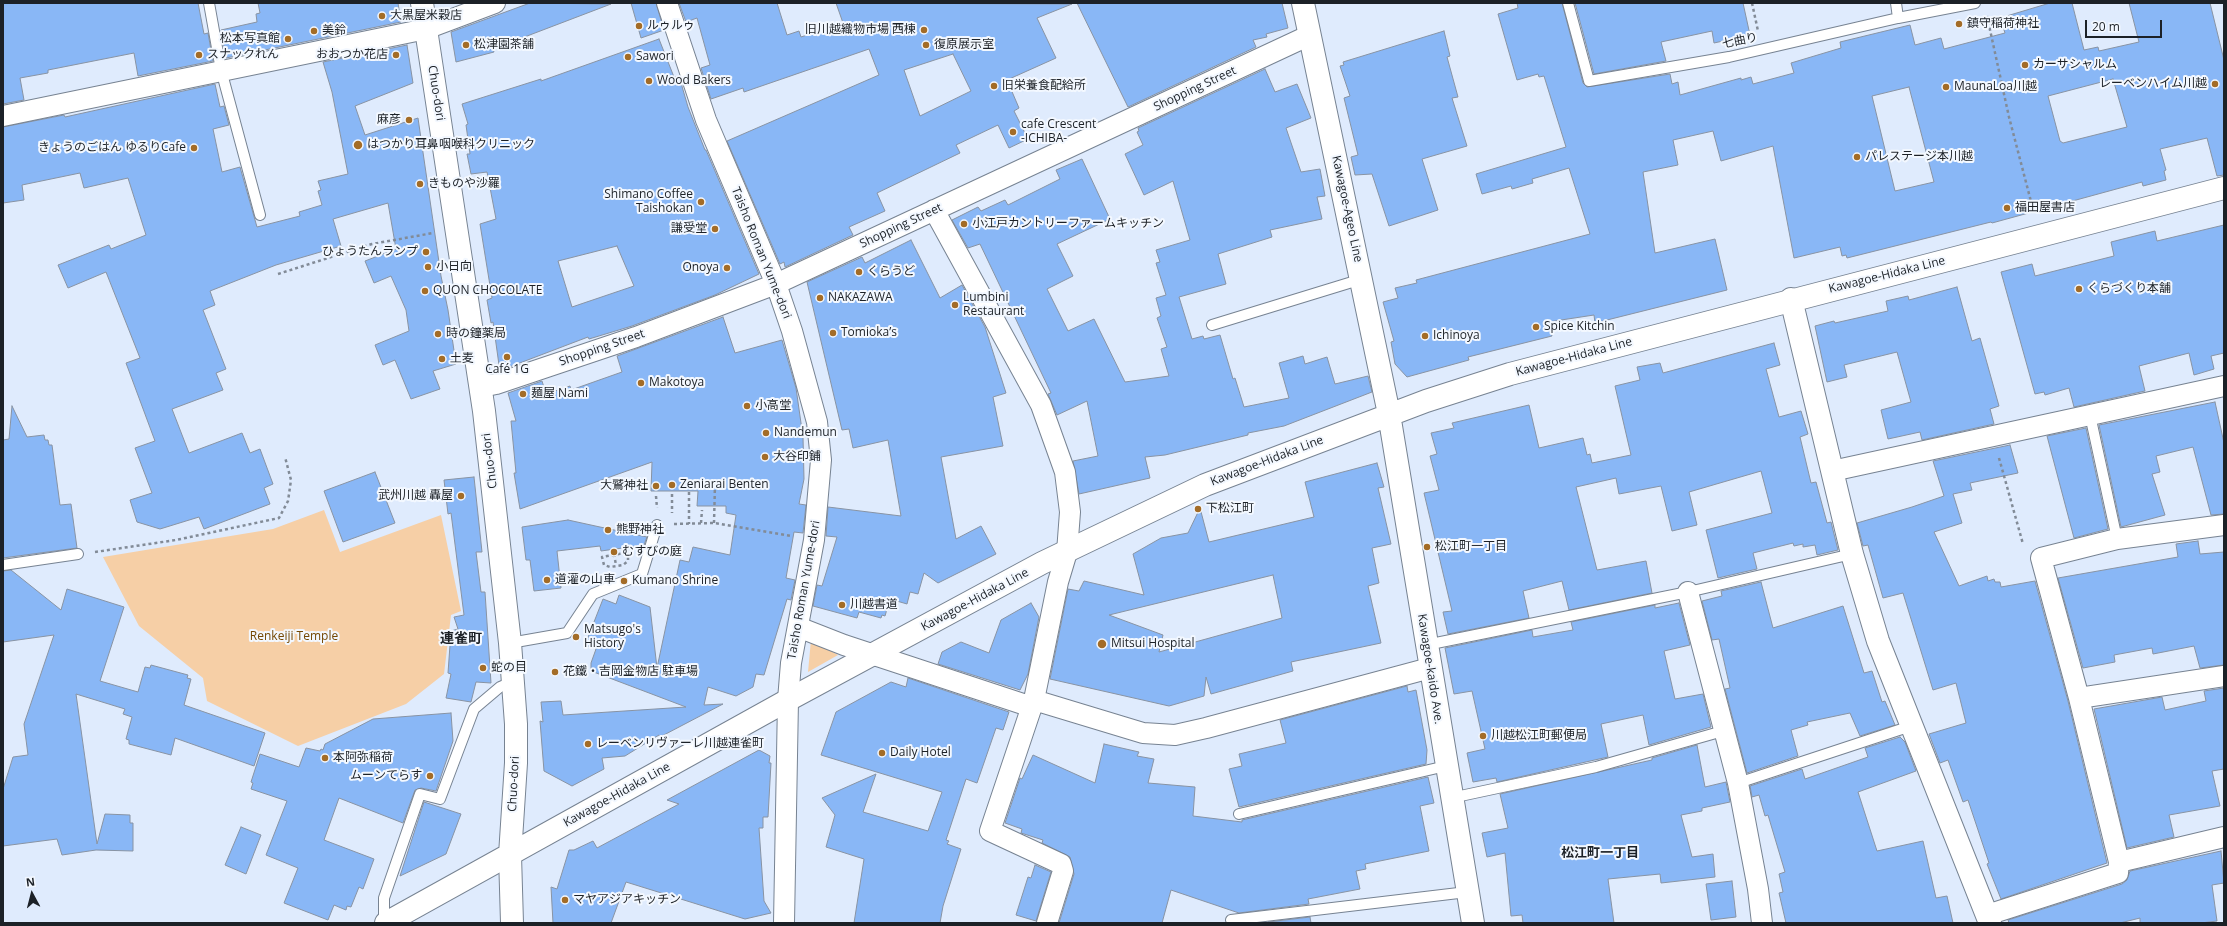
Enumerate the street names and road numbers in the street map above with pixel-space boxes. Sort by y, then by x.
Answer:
street label: 七曲り [1721,30,1759,52]
street label: Chuo-dori [425,64,447,122]
street label: Shopping Street [1151,64,1239,114]
street label: Kawagoe-Ageo Line [1329,154,1365,264]
street label: Taisho Roman Yume-dori [728,185,794,321]
street label: Shopping Street [857,201,945,251]
street label: Kawagoe-Hidaka Line [1827,254,1947,296]
street label: Shopping Street [557,327,647,369]
street label: Kawagoe-Hidaka Line [1514,335,1634,379]
street label: Chuo-dori [479,432,501,490]
street label: Kawagoe-Hidaka Line [1209,433,1325,489]
street label: Taisho Roman Yume-dori [785,519,823,661]
street label: Kawagoe-Hidaka Line [919,566,1031,634]
street label: Kawagoe-kaido Ave. [1414,613,1446,725]
street label: Chuo-dori [505,756,523,812]
street label: Kawagoe-Hidaka Line [561,760,673,830]

